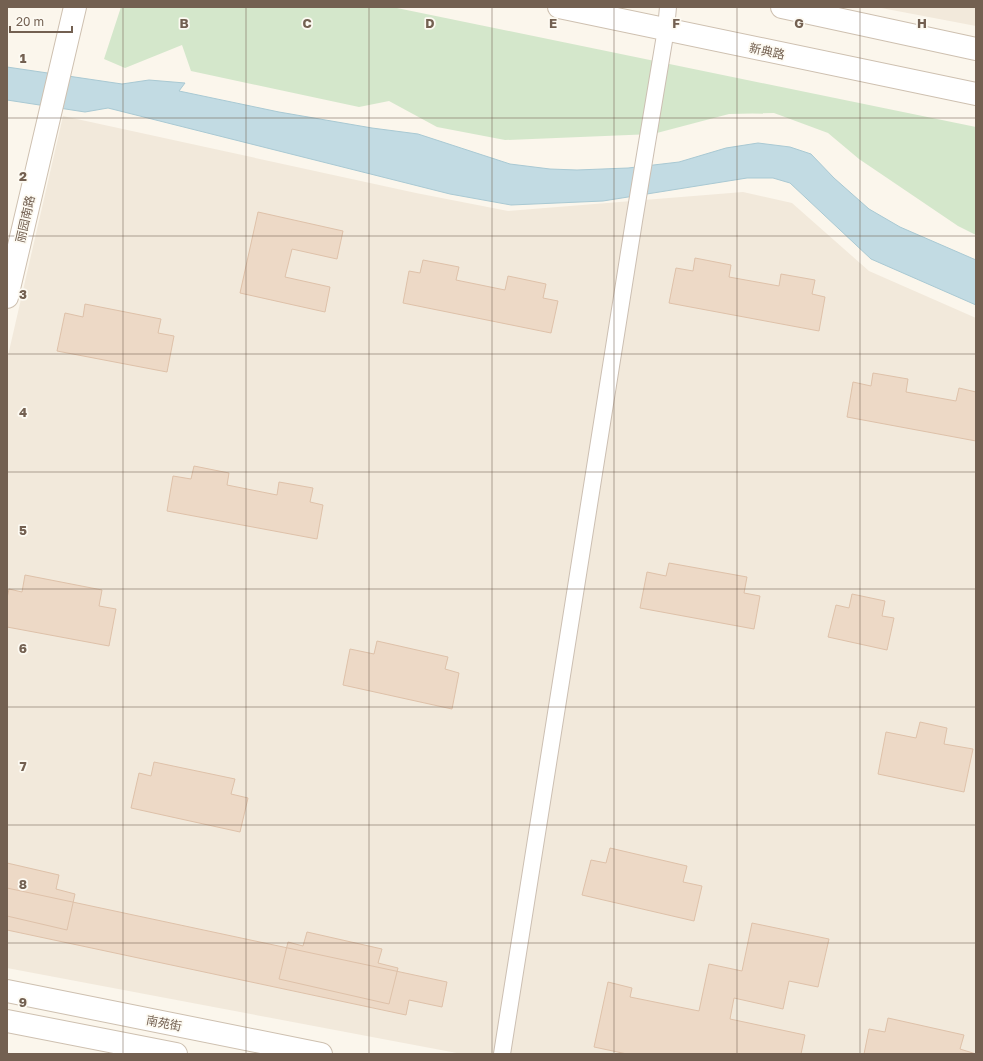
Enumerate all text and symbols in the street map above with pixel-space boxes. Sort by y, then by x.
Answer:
scale bar [10,8,72,34]
text: 20 m [16,14,44,29]
text: B [179,15,189,31]
text: C [302,15,312,31]
text: D [425,15,435,31]
text: E [549,15,557,31]
text: F [672,15,680,31]
text: G [794,15,804,31]
text: H [917,15,927,31]
street label: 新典路 [748,40,786,62]
text: 1 [20,50,27,66]
text: 2 [19,168,27,184]
street label: 丽园南路 [12,194,38,244]
text: 3 [19,286,27,302]
text: 4 [19,404,27,420]
text: 5 [19,522,27,538]
text: 6 [19,640,27,656]
text: 7 [19,758,27,774]
text: 8 [19,876,27,892]
text: 9 [19,994,27,1010]
street label: 南苑街 [145,1012,183,1034]

